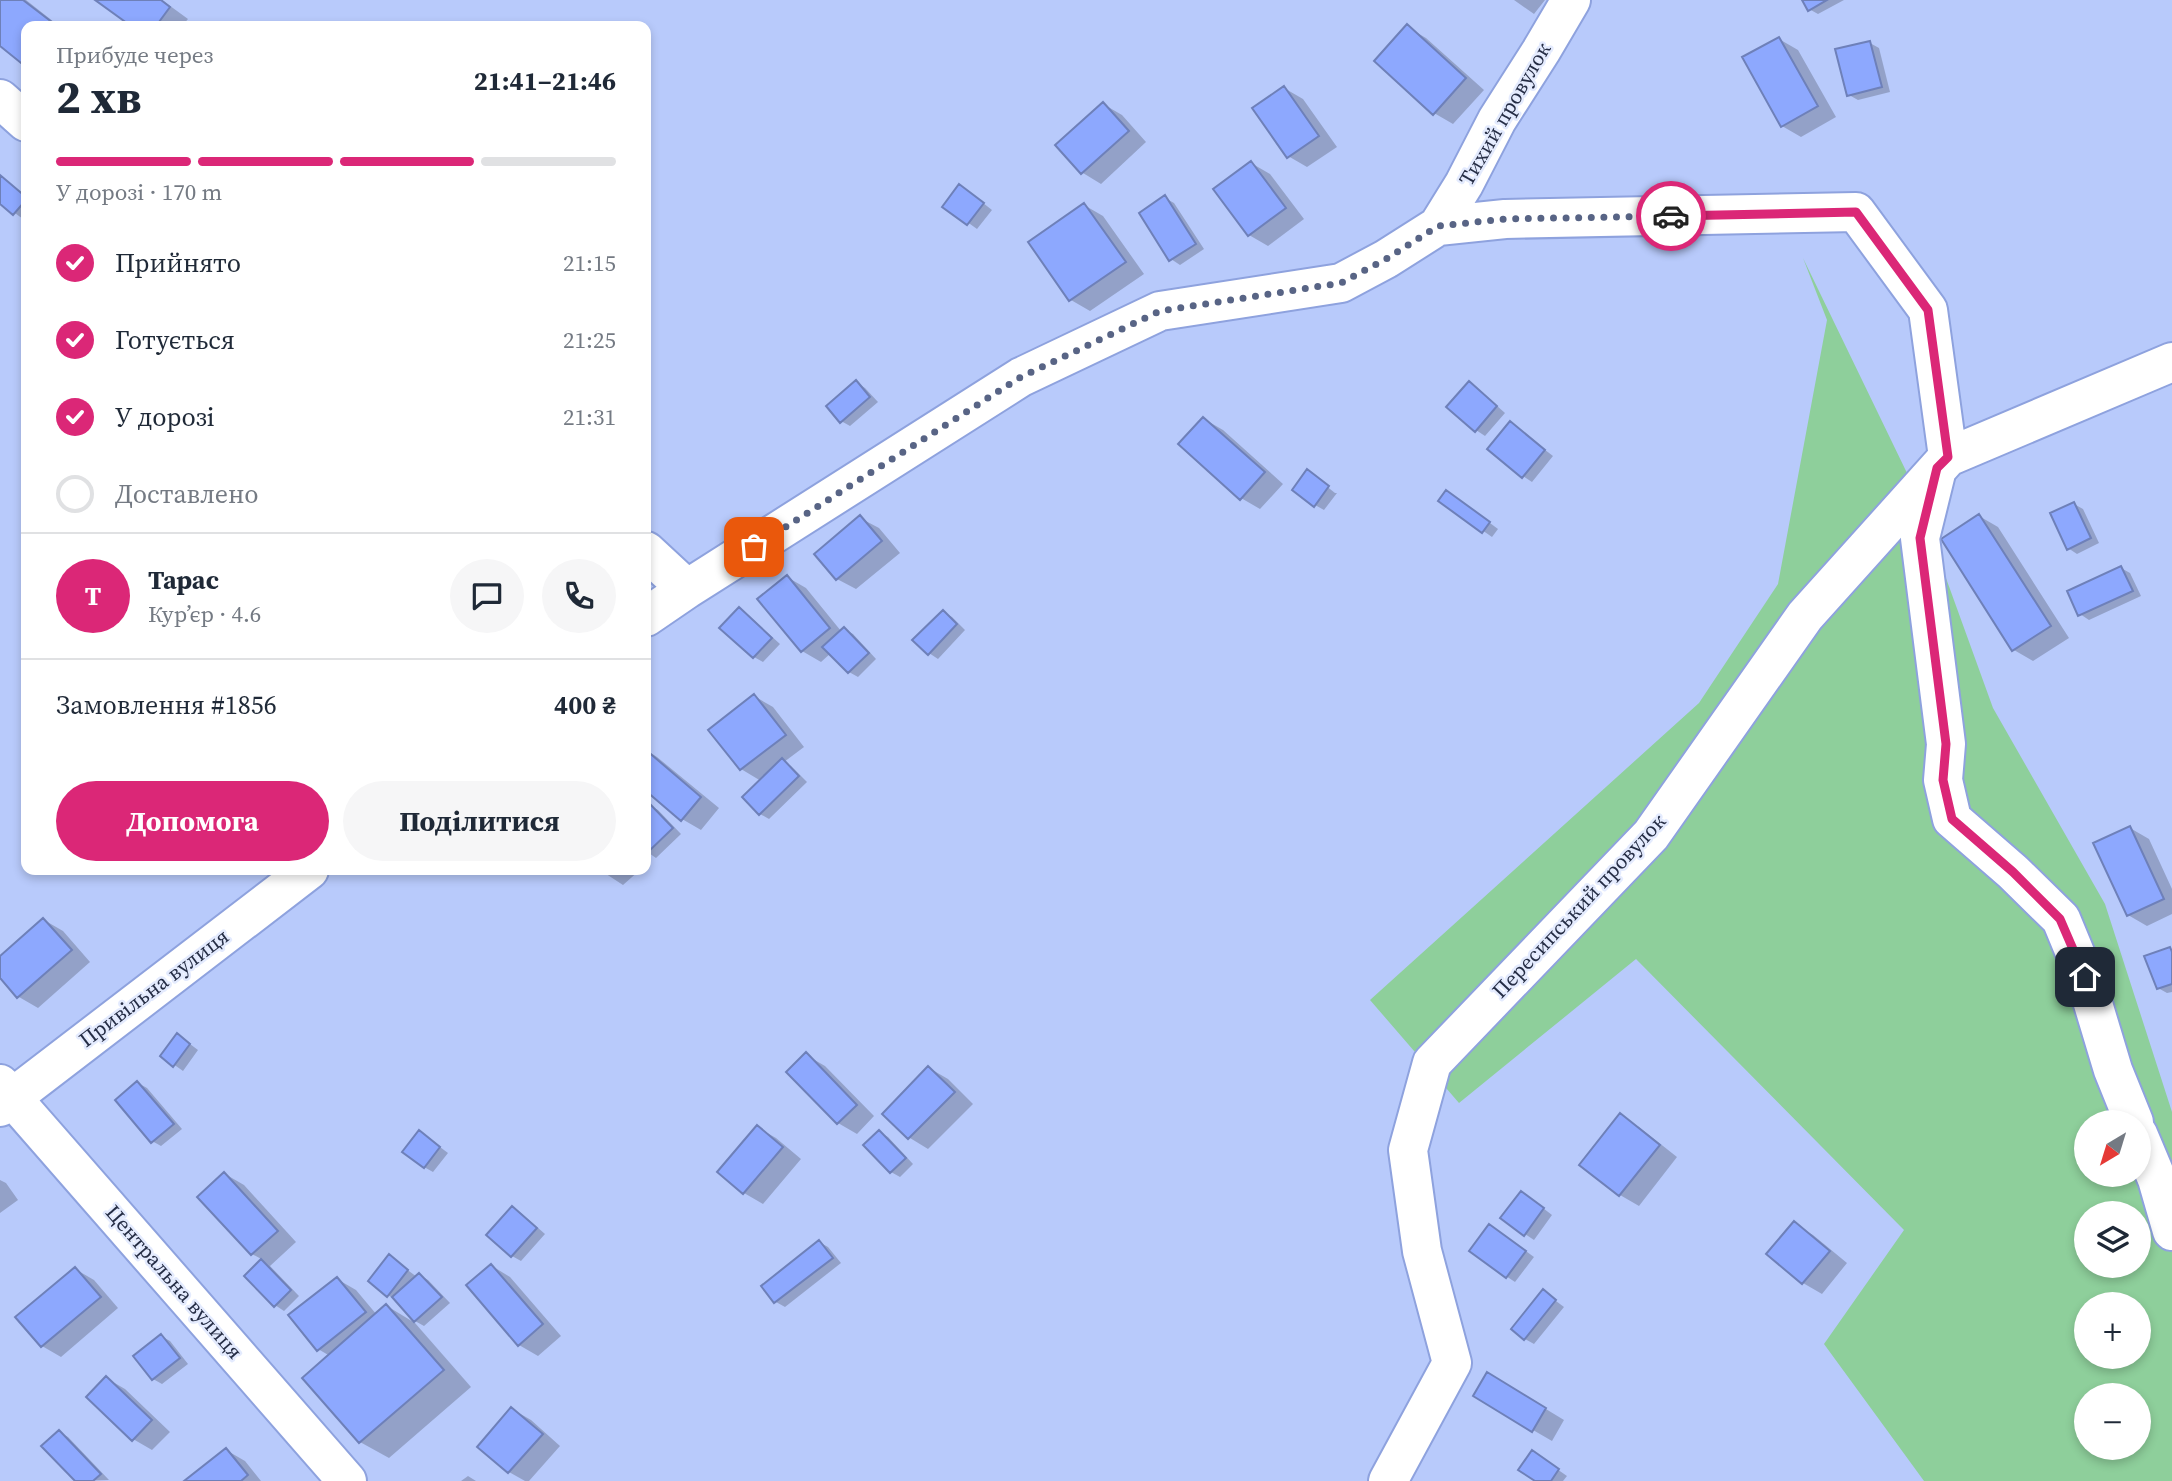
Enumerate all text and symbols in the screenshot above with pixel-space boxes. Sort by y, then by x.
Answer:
street label: Тихий провулок [1452,36,1558,191]
text: Прибуде через [56,39,213,71]
text: 21:41–21:46 [474,63,616,99]
text: 2 хв [56,65,141,128]
text: У дорозі · 170 m [56,176,222,208]
courier [1636,181,1706,251]
icon: car [1652,197,1690,235]
icon: check [56,244,94,282]
text: Прийнято [115,245,241,281]
text: 21:15 [563,247,616,279]
icon: check [56,321,94,359]
text: Готується [115,322,235,358]
text: 21:25 [563,324,616,356]
icon: check [56,398,94,436]
text: У дорозі [115,399,215,435]
text: 21:31 [563,401,616,433]
text: Доставлено [115,476,258,512]
pin [724,517,784,577]
icon: bag [735,528,773,566]
button: chat [450,559,524,633]
button: phone [542,559,616,633]
text: Тарас [148,562,219,598]
text: Т [85,578,101,614]
text: Кур’єр · 4.6 [148,598,261,630]
text: Замовлення #1856 [56,687,277,723]
text: 400 ₴ [554,687,616,723]
button: Допомога [56,781,329,861]
button: Поділитися [343,781,616,861]
street label: Пересипський провулок [1485,807,1672,1004]
street label: Привільна вулиця [73,922,235,1054]
pin [2055,947,2115,1007]
icon: home [2066,958,2104,996]
north arrow [2074,1110,2151,1186]
map controls [2074,1110,2151,1460]
street label: Центральна вулиця [99,1198,250,1365]
button: layers [2074,1201,2151,1278]
button: + [2074,1292,2151,1369]
button: − [2074,1383,2151,1460]

